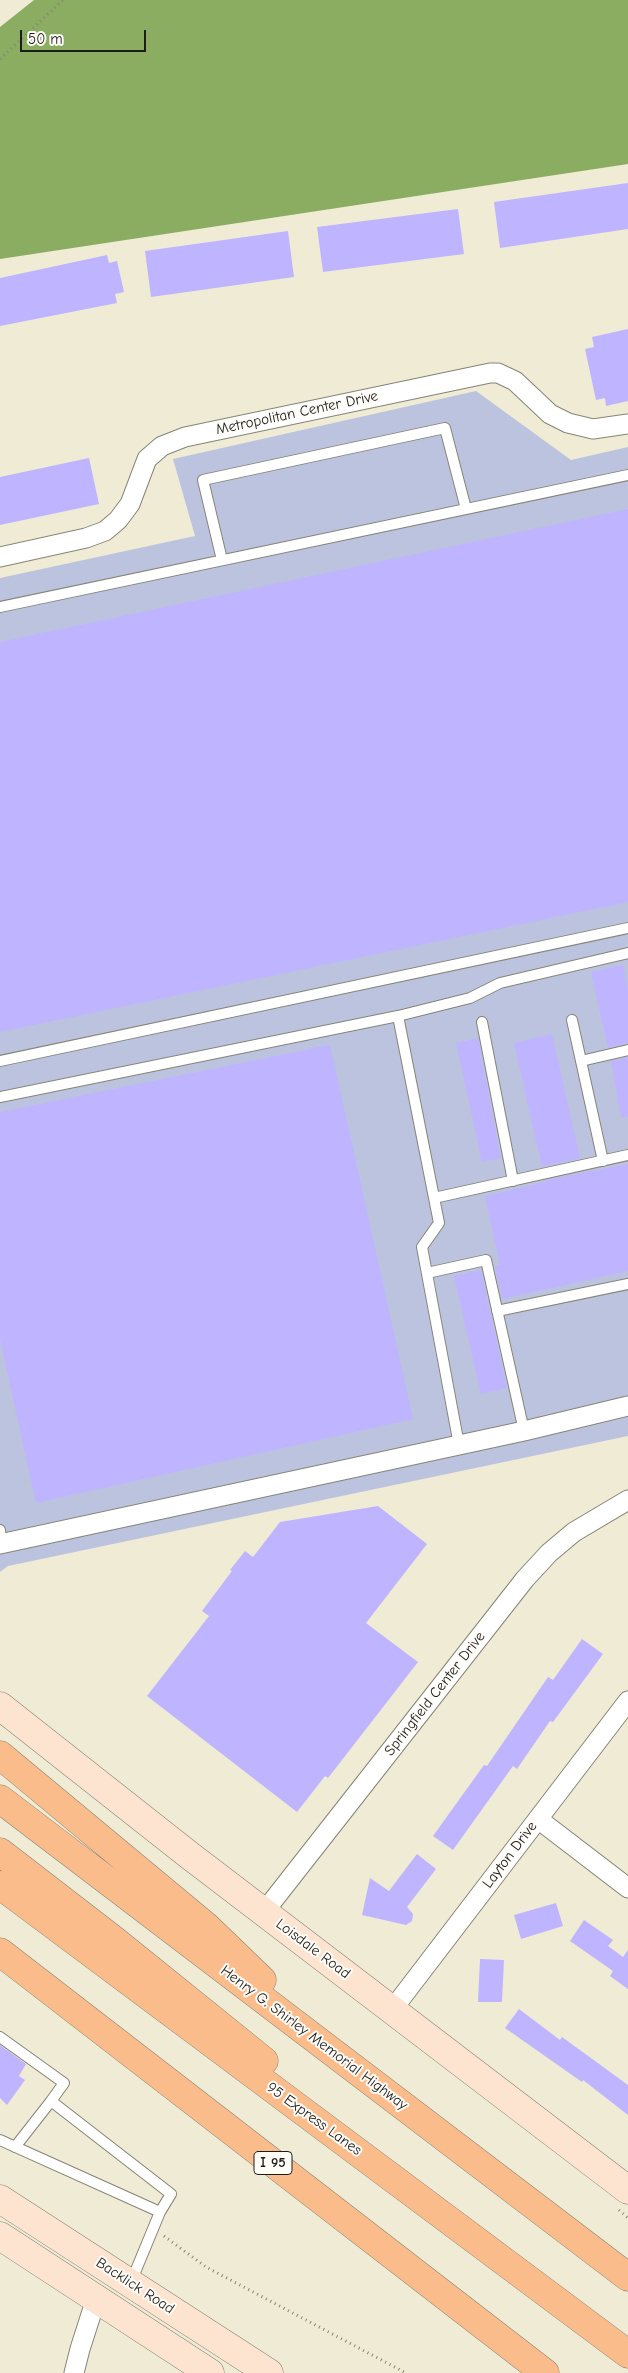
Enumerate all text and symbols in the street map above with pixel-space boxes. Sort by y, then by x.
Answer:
scale bar [22,20,149,52]
text: 50 m [28,30,63,48]
street label: Metropolitan Center Drive [214,387,380,439]
street label: Springfield Center Drive [381,1628,489,1760]
street label: Layton Drive [479,1818,541,1892]
street label: Loisdale Road [272,1915,354,1983]
street label: Henry G. Shirley Memorial Highway [217,1962,411,2114]
street label: 95 Express Lanes [263,2079,365,2159]
road number: I 95 [254,2152,292,2174]
street label: Backlick Road [92,2254,178,2318]

